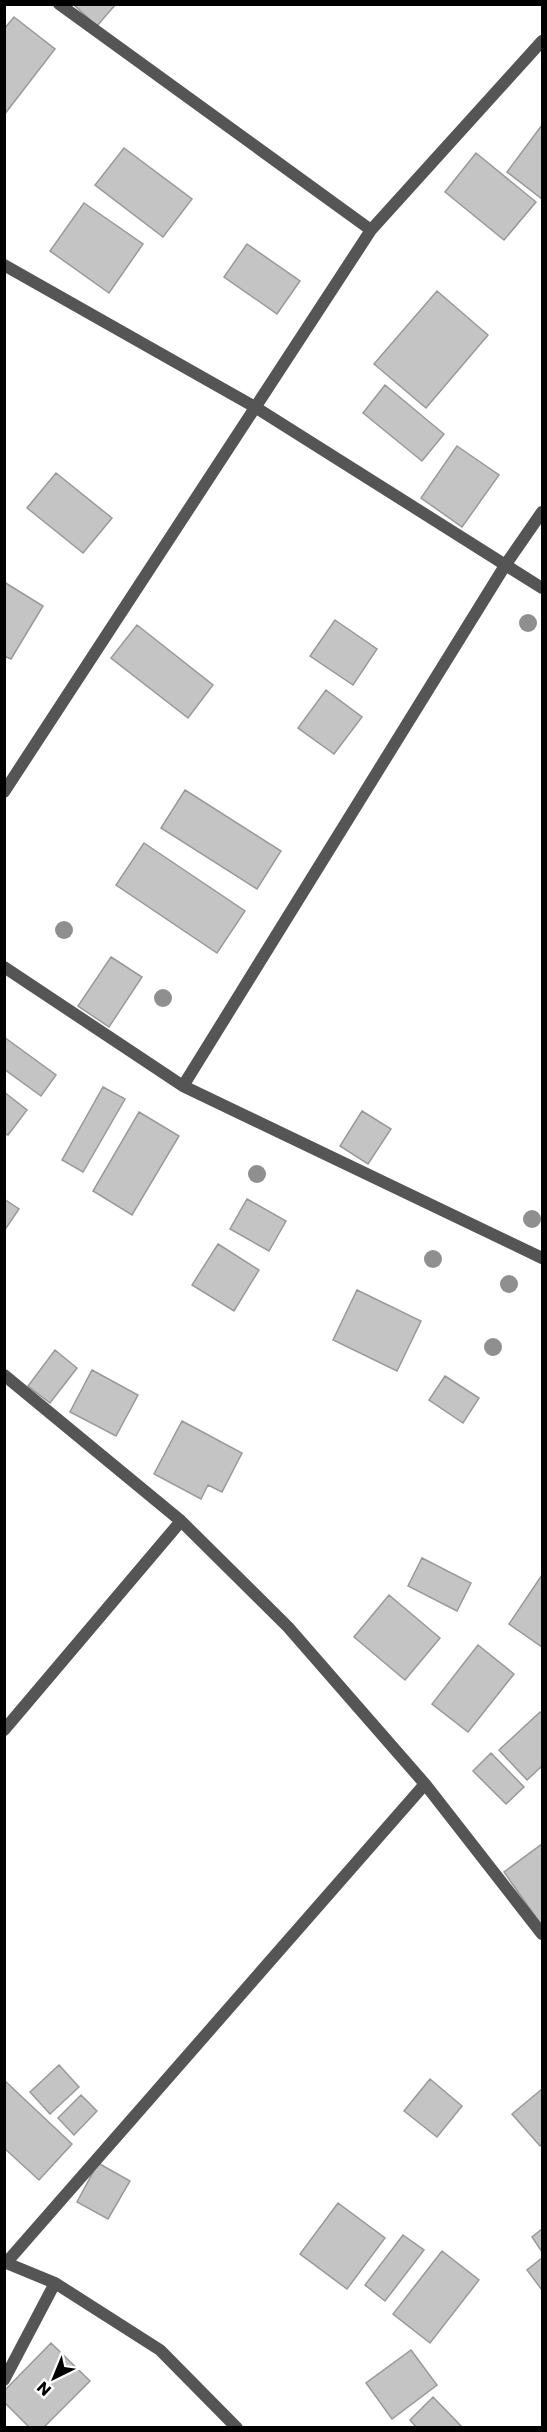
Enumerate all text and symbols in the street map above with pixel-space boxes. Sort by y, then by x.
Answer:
north arrow [24,2348,84,2408]
text: N [32,2376,56,2401]

